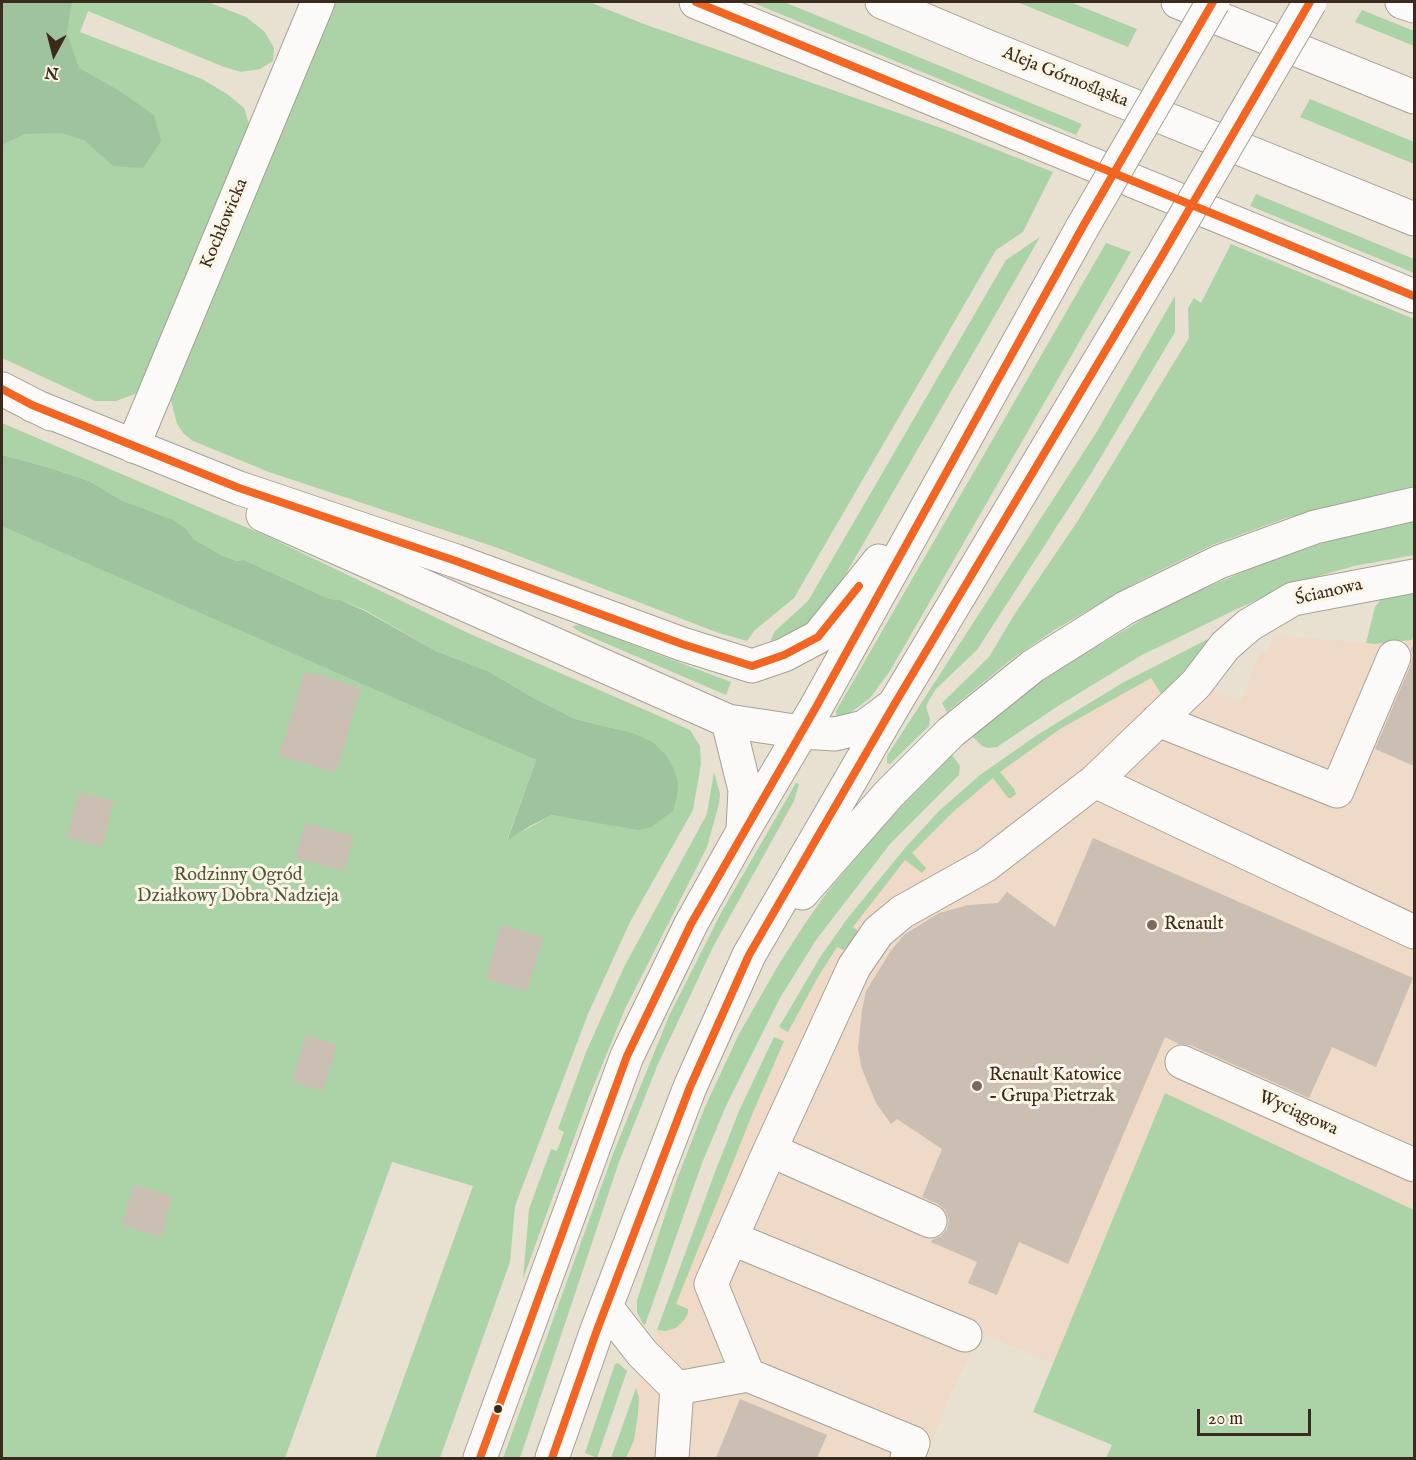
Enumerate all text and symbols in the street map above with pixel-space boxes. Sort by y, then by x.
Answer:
north arrow [24,24,84,84]
street label: Aleja Górnośląska [999,43,1131,113]
text: N [44,61,60,83]
street label: Kochłowicka [196,176,254,272]
street label: Ścianowa [1293,575,1365,611]
park label: Rodzinny Ogród Działkowy Dobra Nadzieja [137,865,339,908]
place label: Renault [1164,914,1224,936]
marker: Renault [1145,918,1159,932]
place label: Renault Katowice - Grupa Pietrzak [989,1065,1122,1108]
marker: Renault Katowice - Grupa Pietrzak [970,1079,984,1093]
street label: Wyciągowa [1255,1087,1341,1141]
scale bar [1200,1397,1314,1435]
unlabelled marker [492,1403,504,1415]
text: 20 m [1208,1408,1243,1431]

